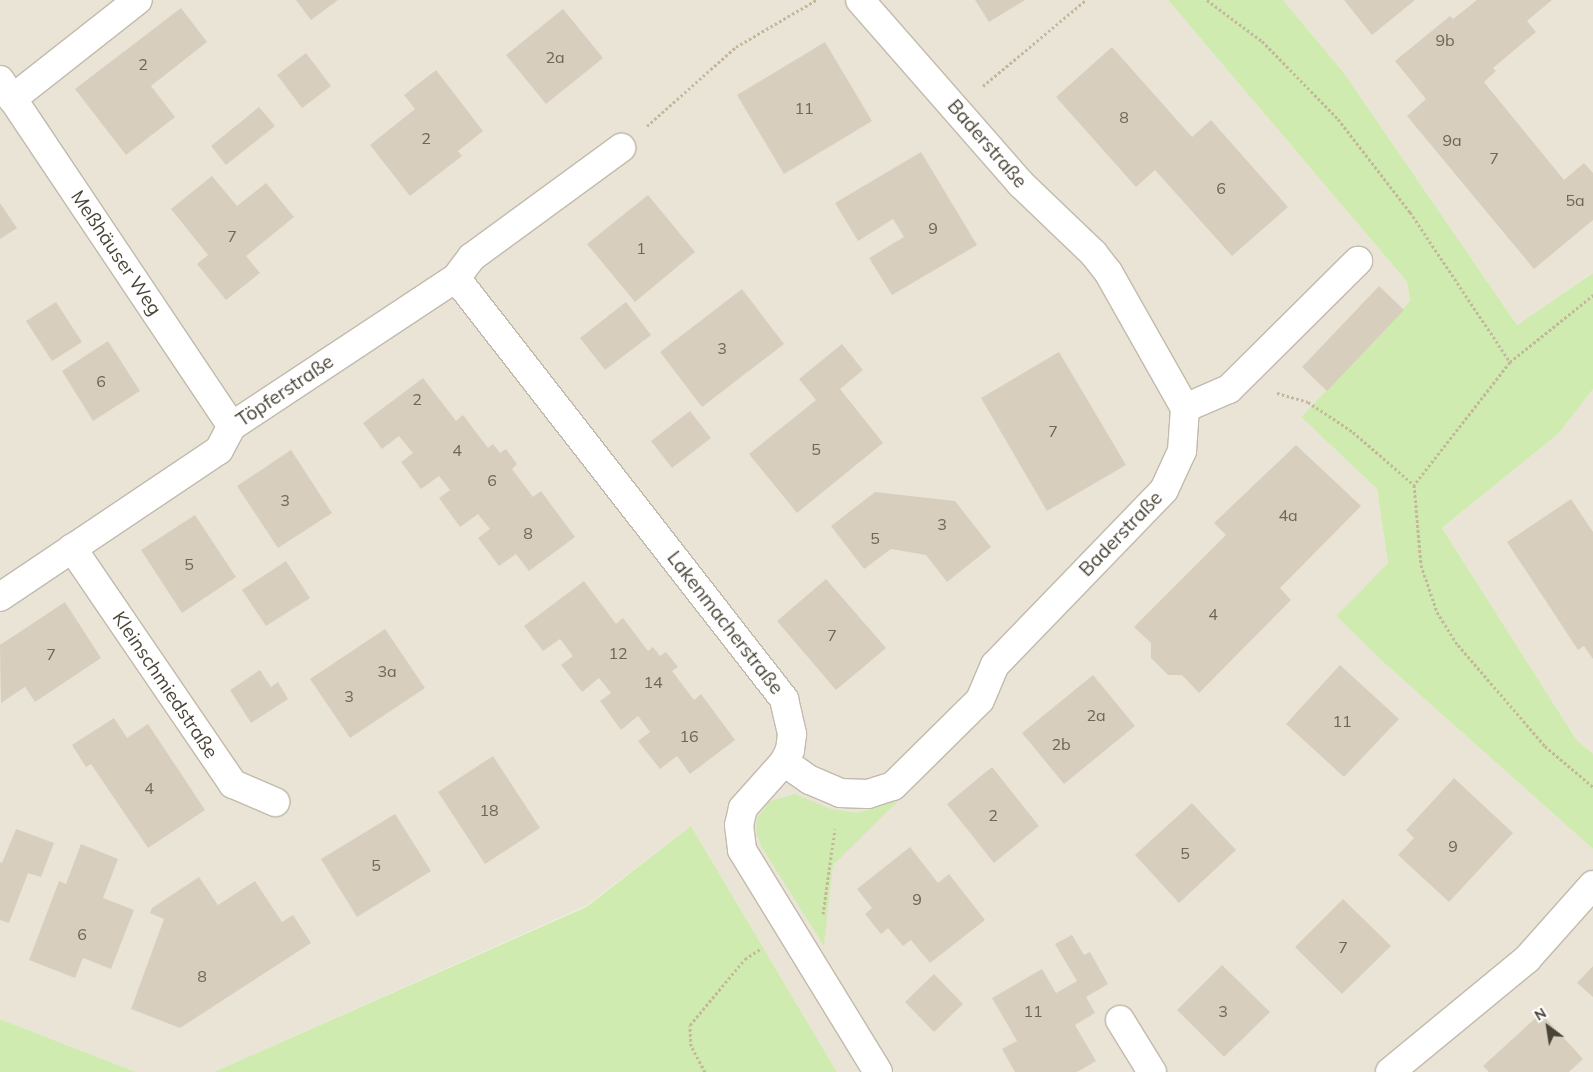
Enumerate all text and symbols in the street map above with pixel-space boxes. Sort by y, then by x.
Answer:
house number: 9b [1435,30,1455,50]
house number: 2a [545,47,565,67]
house number: 2 [138,54,148,74]
street label: Baderstraße [943,95,1031,193]
house number: 11 [794,98,814,118]
house number: 8 [1119,107,1129,127]
house number: 2 [421,128,431,148]
house number: 9a [1442,130,1462,150]
house number: 7 [1489,148,1499,168]
house number: 6 [1216,178,1226,198]
street label: Meßhäuser Weg [66,186,166,320]
house number: 5a [1565,190,1585,210]
house number: 9 [928,218,938,238]
house number: 7 [227,226,237,246]
house number: 1 [636,238,646,258]
house number: 3 [717,338,727,358]
street label: Töpferstraße [232,350,338,432]
house number: 6 [96,371,106,391]
house number: 2 [412,389,422,409]
house number: 7 [1048,421,1058,441]
house number: 5 [811,439,821,459]
house number: 4 [452,440,462,460]
house number: 6 [487,470,497,490]
street label: Baderstraße [1075,487,1167,581]
house number: 3 [280,490,290,510]
house number: 4a [1278,505,1298,525]
house number: 3 [937,514,947,534]
house number: 8 [523,523,533,543]
house number: 5 [870,528,880,548]
street label: Lakenmacherstraße [662,547,788,699]
house number: 5 [184,554,194,574]
house number: 4 [1208,604,1218,624]
street label: Kleinschmiedstraße [107,607,223,763]
house number: 7 [827,625,837,645]
house number: 12 [608,643,628,663]
house number: 7 [46,644,56,664]
house number: 3a [377,661,397,681]
house number: 14 [643,672,663,692]
house number: 3 [344,686,354,706]
house number: 2a [1086,705,1106,725]
house number: 11 [1332,711,1352,731]
house number: 16 [679,726,699,746]
house number: 2b [1051,734,1071,754]
house number: 4 [144,778,154,798]
house number: 18 [479,800,499,820]
house number: 2 [988,805,998,825]
house number: 9 [1448,836,1458,856]
house number: 5 [1180,843,1190,863]
house number: 5 [371,855,381,875]
house number: 9 [912,889,922,909]
house number: 6 [77,924,87,944]
house number: 7 [1338,937,1348,957]
house number: 8 [197,966,207,986]
house number: 11 [1023,1001,1043,1021]
house number: 3 [1218,1001,1228,1021]
north arrow [1523,1002,1573,1052]
text: N [1531,1004,1549,1025]

